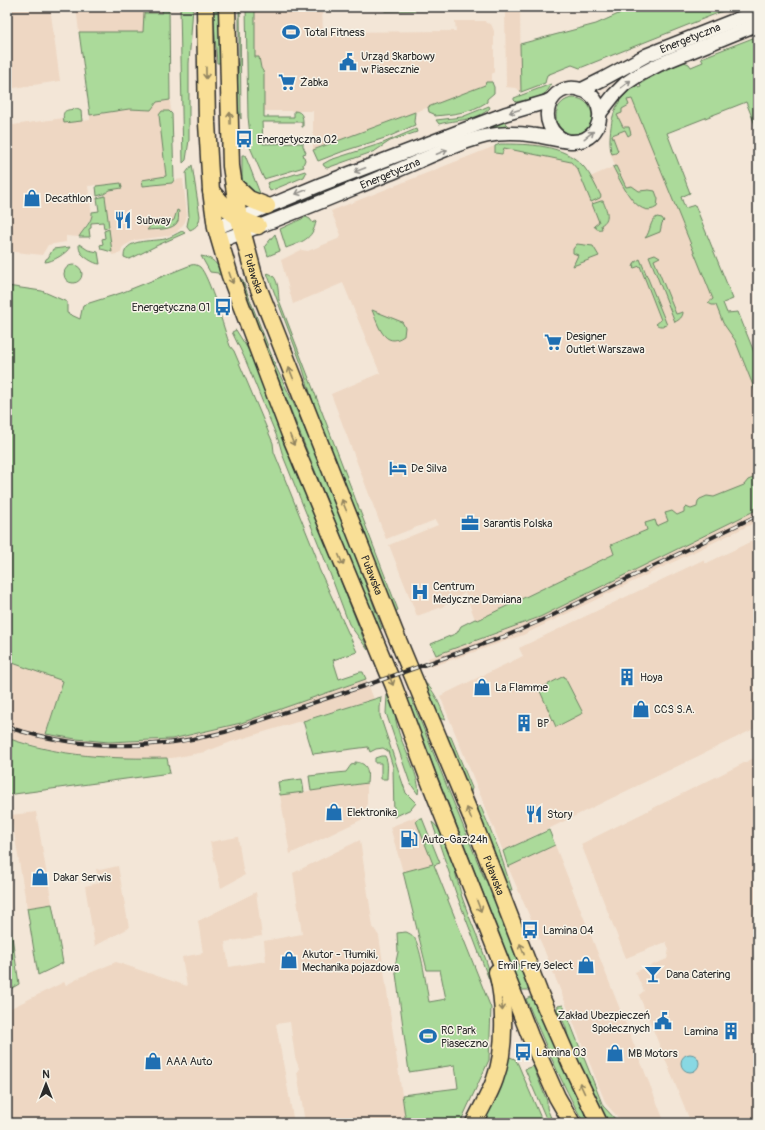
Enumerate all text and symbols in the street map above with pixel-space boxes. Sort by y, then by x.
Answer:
street label: Energetyczna [658,21,722,56]
sports icon: Total Fitness [281,22,301,42]
place label: Total Fitness [304,26,365,39]
place label: Urząd Skarbowy w Piasecznie [361,50,435,76]
public building icon: Urząd Skarbowy w Piasecznie [338,52,358,72]
one-way arrow [202,66,210,79]
supermarket icon: Żabka [277,72,297,92]
place label: Żabka [300,76,328,89]
one-way arrow [620,80,631,89]
one-way arrow [509,107,521,115]
one-way arrow [226,112,233,125]
bus stop icon: Energetyczna 02 [234,129,254,149]
one-way arrow [584,131,595,140]
place label: Energetyczna 02 [257,133,337,146]
one-way arrow [436,147,448,155]
street label: Energetyczna [358,155,422,192]
one-way arrow [354,166,366,174]
shop icon: Decathlon [22,188,42,208]
one-way arrow [296,188,308,196]
place label: Decathlon [45,192,92,205]
restaurant icon: Subway [113,210,133,230]
place label: Subway [136,214,171,227]
street label: Puławska [241,252,266,296]
one-way arrow [228,271,235,284]
bus stop icon: Energetyczna 01 [213,297,233,317]
place label: Energetyczna 01 [132,301,210,314]
place label: Designer Outlet Warszawa [566,330,645,356]
supermarket icon: Designer Outlet Warszawa [543,332,563,352]
one-way arrow [287,367,295,379]
one-way arrow [288,433,296,445]
hotel icon: De Silva [388,458,408,478]
place label: De Silva [411,462,447,475]
one-way arrow [340,499,348,511]
office icon: Sarantis Polska [460,513,480,533]
place label: Sarantis Polska [483,517,552,530]
one-way arrow [338,553,346,565]
street label: Puławska [358,553,385,597]
place label: Centrum Medyczne Damiana [433,580,522,606]
hospital icon: Centrum Medyczne Damiana [410,582,430,602]
building icon: Hoya [617,667,637,687]
place label: Hoya [640,671,663,684]
one-way arrow [388,674,396,686]
shop icon: La Flamme [472,677,492,697]
place label: La Flamme [495,681,549,694]
shop icon: CCS S.A. [631,699,651,719]
place label: CCS S.A. [654,703,695,716]
building icon: BP [514,713,534,733]
place label: BP [537,717,549,730]
shop icon: Elektronika [324,802,344,822]
restaurant icon: Story [524,804,544,824]
place label: Elektronika [347,806,397,819]
one-way arrow [465,808,473,820]
place label: Story [547,808,573,821]
fuel station icon: Auto-Gaz 24h [399,829,419,849]
place label: Auto-Gaz 24h [422,833,487,846]
street label: Puławska [480,854,507,897]
shop icon: Dakar Serwis [30,867,50,887]
place label: Dakar Serwis [53,871,111,884]
one-way arrow [475,899,483,911]
bus stop icon: Lamina 04 [520,920,540,940]
place label: Lamina 04 [543,924,594,937]
one-way arrow [518,943,526,955]
place label: Akutor - Tłumiki, Mechanika pojazdowa [302,948,399,974]
shop icon: Akutor - Tłumiki, Mechanika pojazdowa [279,950,299,970]
shop icon: Emil Frey Select [576,955,596,975]
place label: Emil Frey Select [498,959,574,972]
bar icon: Dana Catering [643,964,663,984]
place label: Dana Catering [666,968,731,981]
one-way arrow [499,998,506,1011]
place label: Zakład Ubezpieczeń Społecznych [558,1009,650,1035]
public building icon: Zakład Ubezpieczeń Społecznych [653,1011,673,1031]
building icon: Lamina [721,1021,741,1041]
place label: RC Park Piaseczno [441,1024,488,1050]
place label: Lamina [684,1025,718,1038]
sports icon: RC Park Piaseczno [418,1026,438,1046]
bus stop icon: Lamina 03 [513,1042,533,1062]
shop icon: MB Motors [605,1043,625,1063]
place label: Lamina 03 [536,1046,586,1059]
place label: MB Motors [628,1047,678,1060]
shop icon: AAA Auto [143,1051,163,1071]
place label: AAA Auto [166,1055,212,1068]
north arrow [26,1064,66,1104]
text: N [42,1068,50,1081]
one-way arrow [578,1082,585,1094]

